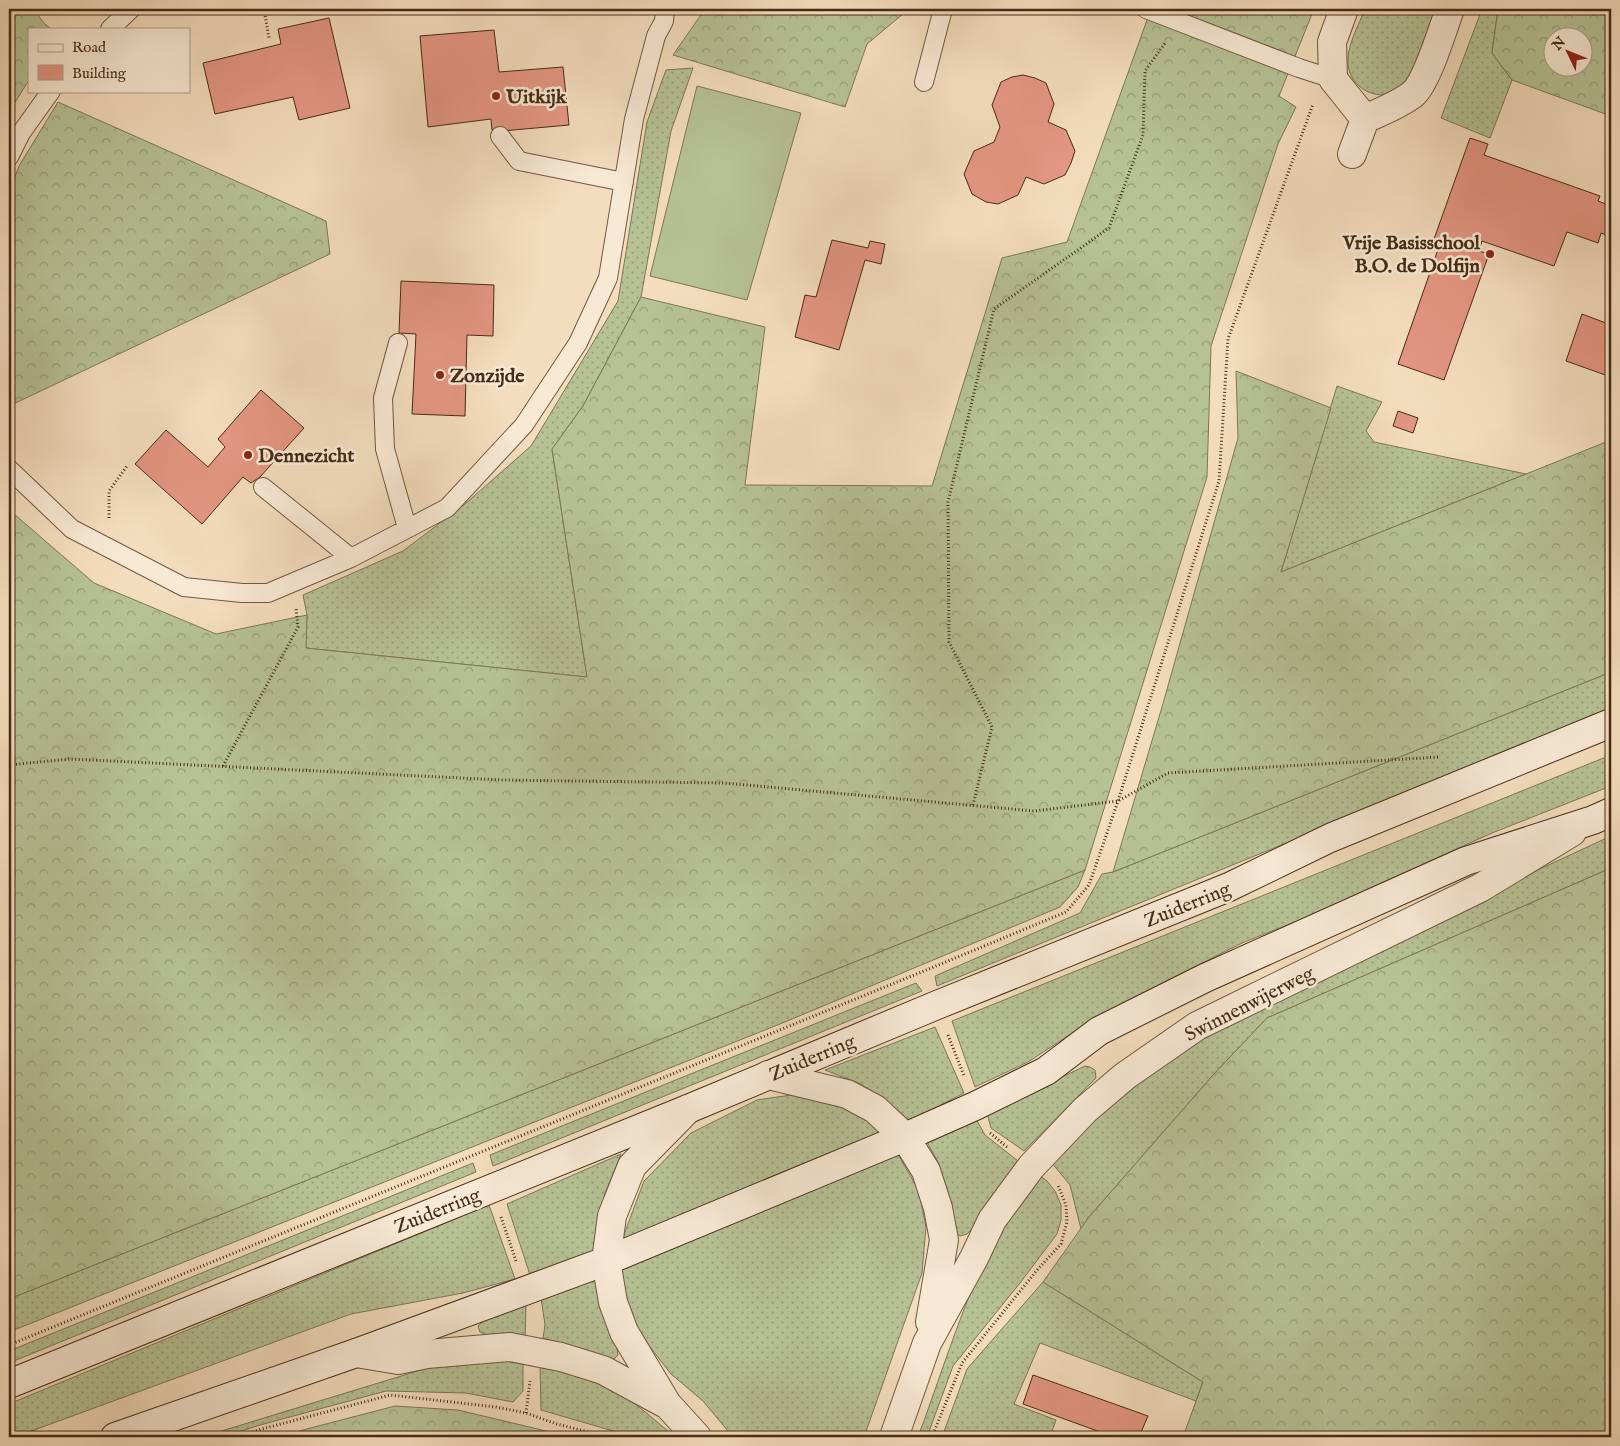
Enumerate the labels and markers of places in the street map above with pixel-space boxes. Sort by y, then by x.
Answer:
place label: Uitkijk [505,85,568,110]
marker: Uitkijk [490,90,502,102]
place label: Vrije Basisschool B.O. de Dolfijn [1342,231,1481,279]
marker: Vrije Basisschool B.O. de Dolfijn [1484,248,1496,260]
place label: Zonzijde [450,364,525,389]
marker: Zonzijde [434,369,446,381]
place label: Dennezicht [258,444,354,469]
marker: Dennezicht [242,449,254,461]

